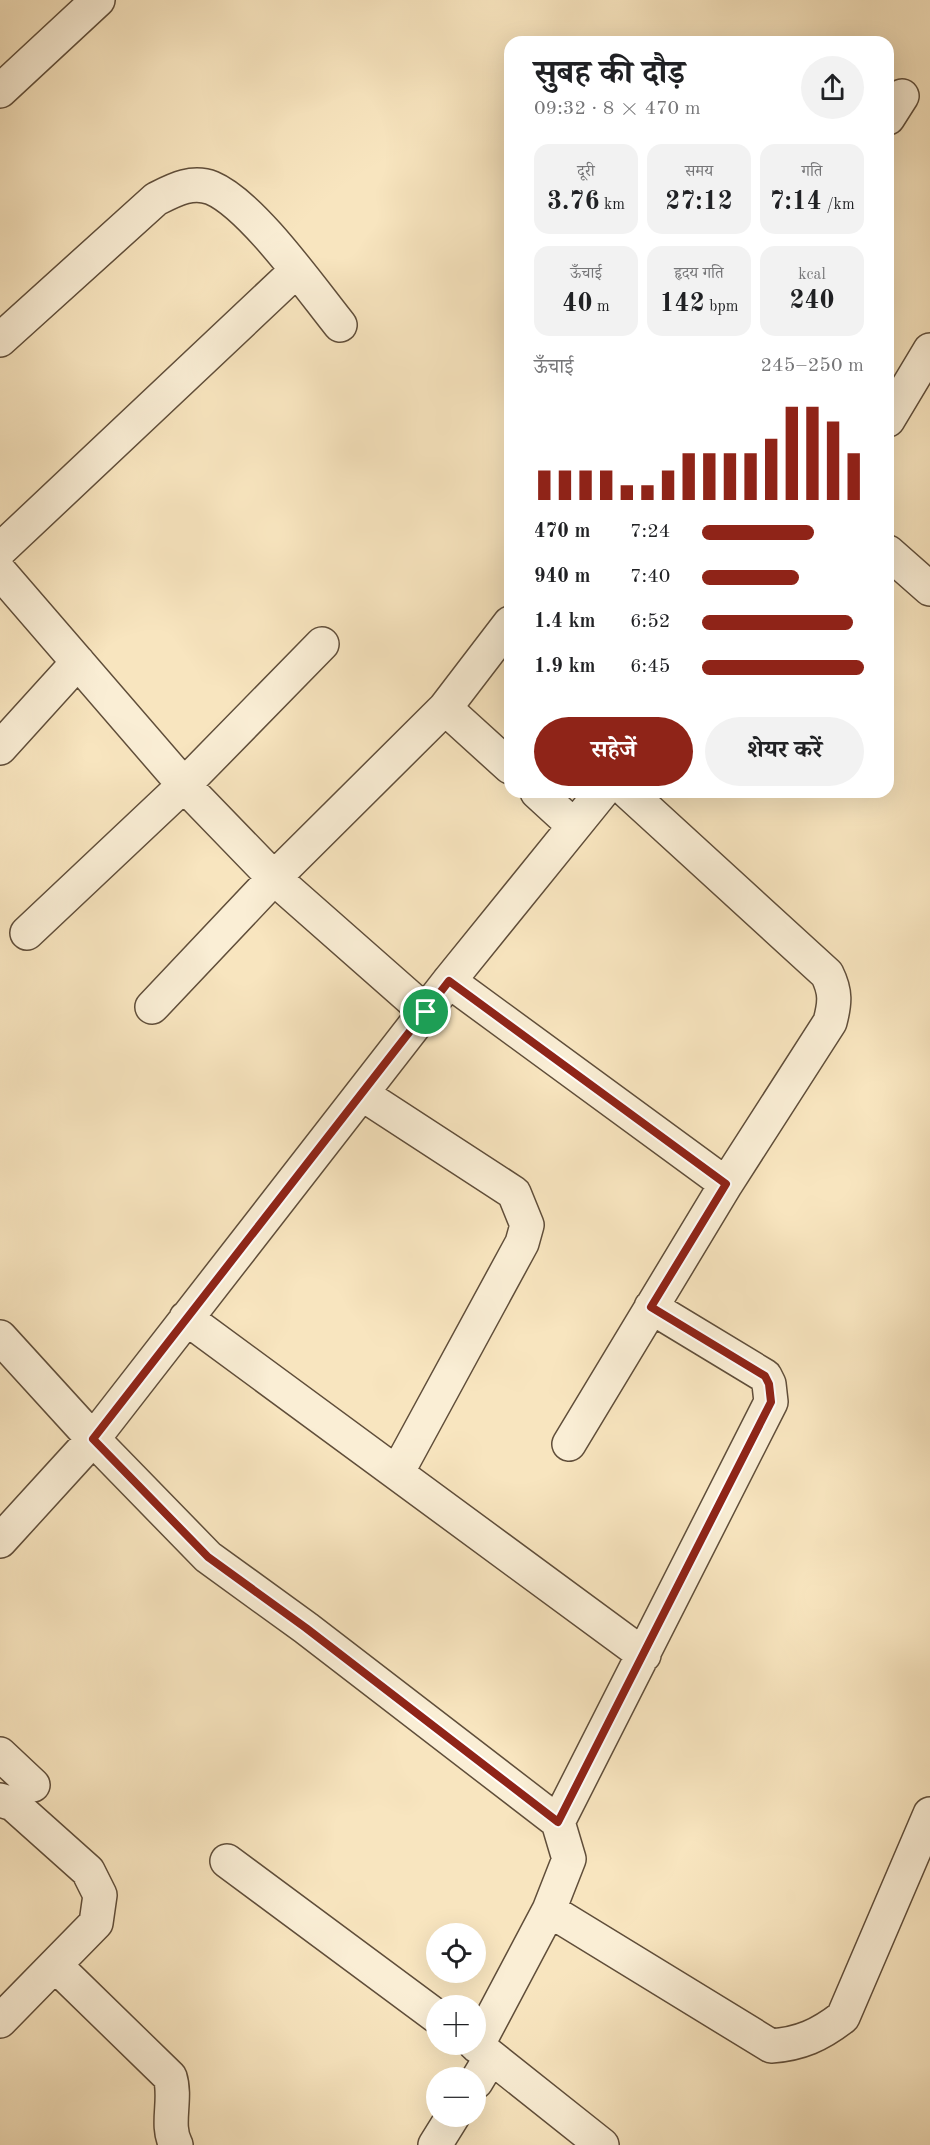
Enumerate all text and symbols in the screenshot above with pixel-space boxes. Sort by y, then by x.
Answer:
button: share [801,56,864,119]
text: सुबह की दौड़ [534,58,685,91]
text: 09:32 · 8 × 470 m [534,99,701,119]
text: दूरी [577,164,595,180]
text: समय [685,164,713,180]
text: गति [802,164,822,180]
text: 3.76 [547,189,600,215]
text: 27:12 [665,189,733,215]
text: 7:14 [769,189,822,215]
text: km [600,197,625,213]
text: /km [822,197,855,213]
text: ऊँचाई [570,266,602,282]
text: हृदय गति [674,266,724,282]
text: kcal [798,267,826,283]
text: 240 [789,288,835,314]
text: 40 [562,291,592,317]
text: 142 [660,291,705,317]
text: m [592,299,610,315]
text: bpm [705,299,738,315]
text: 245–250 m [761,356,864,376]
text: ऊँचाई [534,358,573,378]
text: 470 m [534,522,590,542]
text: 7:24 [630,522,670,542]
text: 940 m [534,567,590,587]
text: 7:40 [630,567,670,587]
text: 1.4 km [534,612,596,632]
text: 6:52 [630,612,670,632]
text: 1.9 km [534,657,596,677]
text: 6:45 [630,657,670,677]
button: सहेजें [534,717,693,786]
button: शेयर करें [705,717,864,786]
pin [400,986,451,1037]
icon: arrive [409,995,442,1028]
map controls [426,1923,486,2127]
button: locate [426,1923,486,1983]
button: + [426,1995,486,2055]
button: − [426,2067,486,2127]

